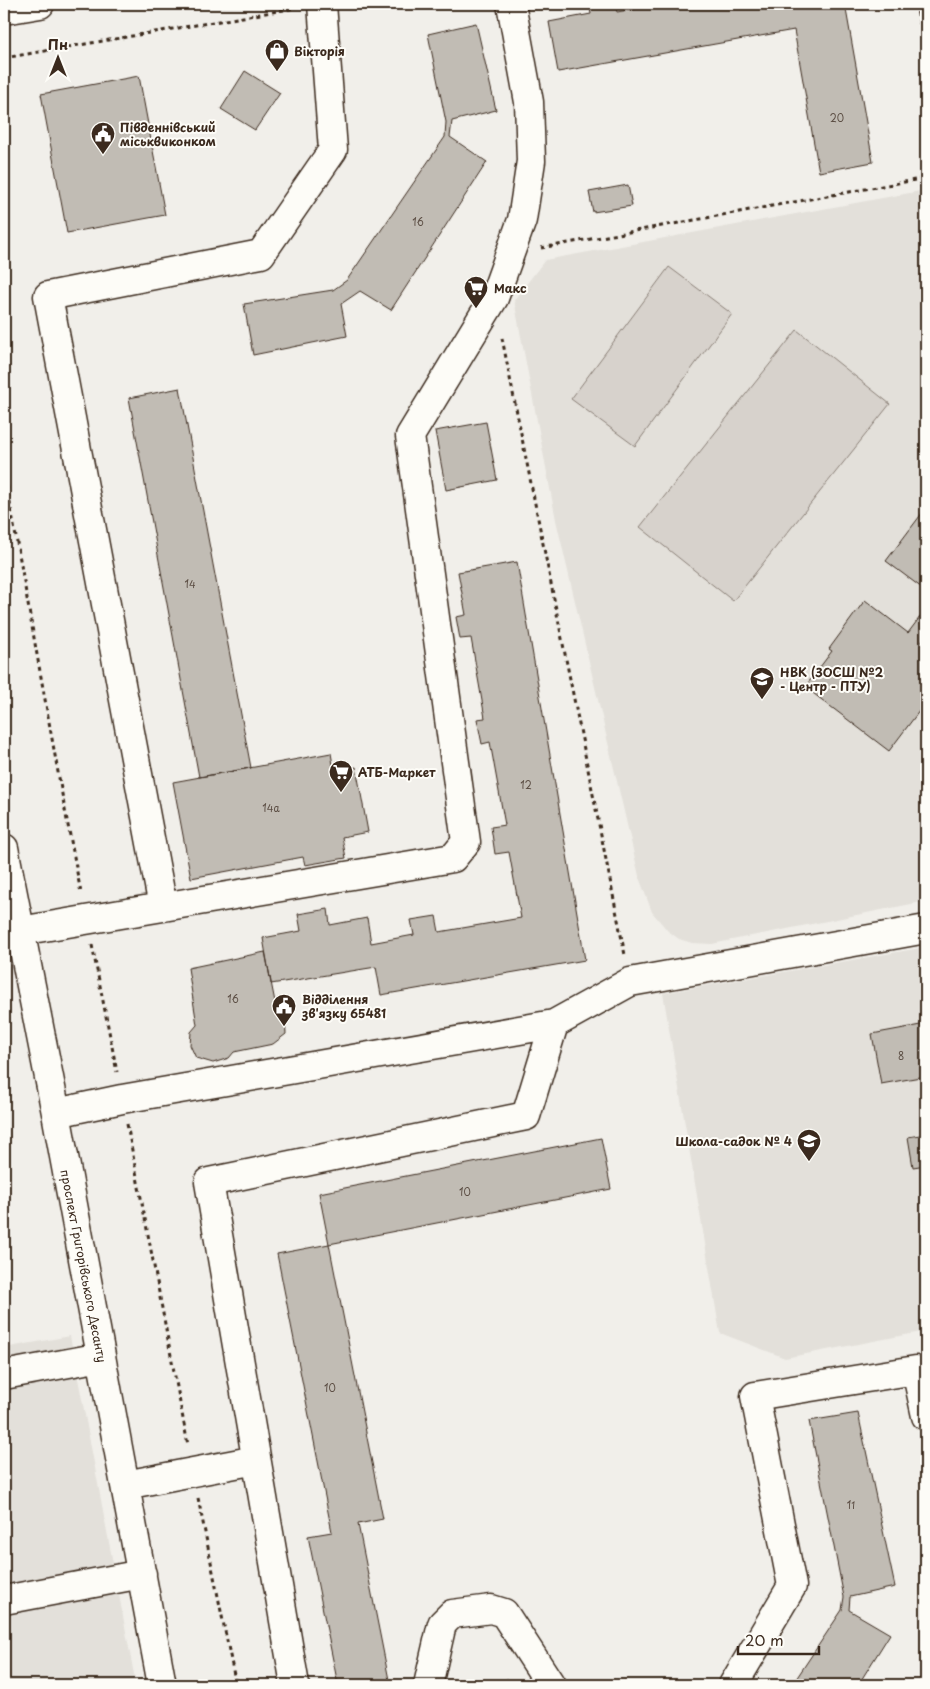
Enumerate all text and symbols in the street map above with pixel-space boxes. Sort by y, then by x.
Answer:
north arrow [32,32,82,82]
text: Пн [48,34,68,55]
shop icon: Вікторія [264,38,290,72]
place label: Вікторія [294,42,345,60]
house number: 20 [830,110,844,125]
place label: Південнівський міськвиконком [120,118,216,150]
public building icon: Південнівський міськвиконком [90,121,116,155]
house number: 16 [412,214,424,229]
supermarket icon: Макс [463,275,489,309]
place label: Макс [494,279,527,297]
house number: 14 [184,576,196,591]
place label: НВК (ЗОСШ №2 - Центр - ПТУ) [780,663,884,695]
school or university icon: НВК (ЗОСШ №2 - Центр - ПТУ) [749,666,775,700]
supermarket icon: АТБ-Маркет [328,759,354,793]
place label: АТБ-Маркет [358,763,436,781]
house number: 12 [520,777,532,792]
house number: 14а [262,800,280,815]
place label: Відділення зв'язку 65481 [301,990,386,1022]
house number: 16 [227,991,239,1006]
public building icon: Відділення зв'язку 65481 [271,993,297,1027]
house number: 8 [898,1048,904,1063]
school or university icon: Школа-садок № 4 [796,1128,822,1162]
place label: Школа-садок № 4 [675,1132,792,1150]
street label: проспект Григорівського Десанту [56,1168,112,1364]
house number: 10 [459,1184,471,1199]
house number: 10 [324,1380,336,1395]
house number: 11 [847,1497,855,1512]
scale bar [738,1624,819,1656]
text: 20 m [745,1628,784,1651]

